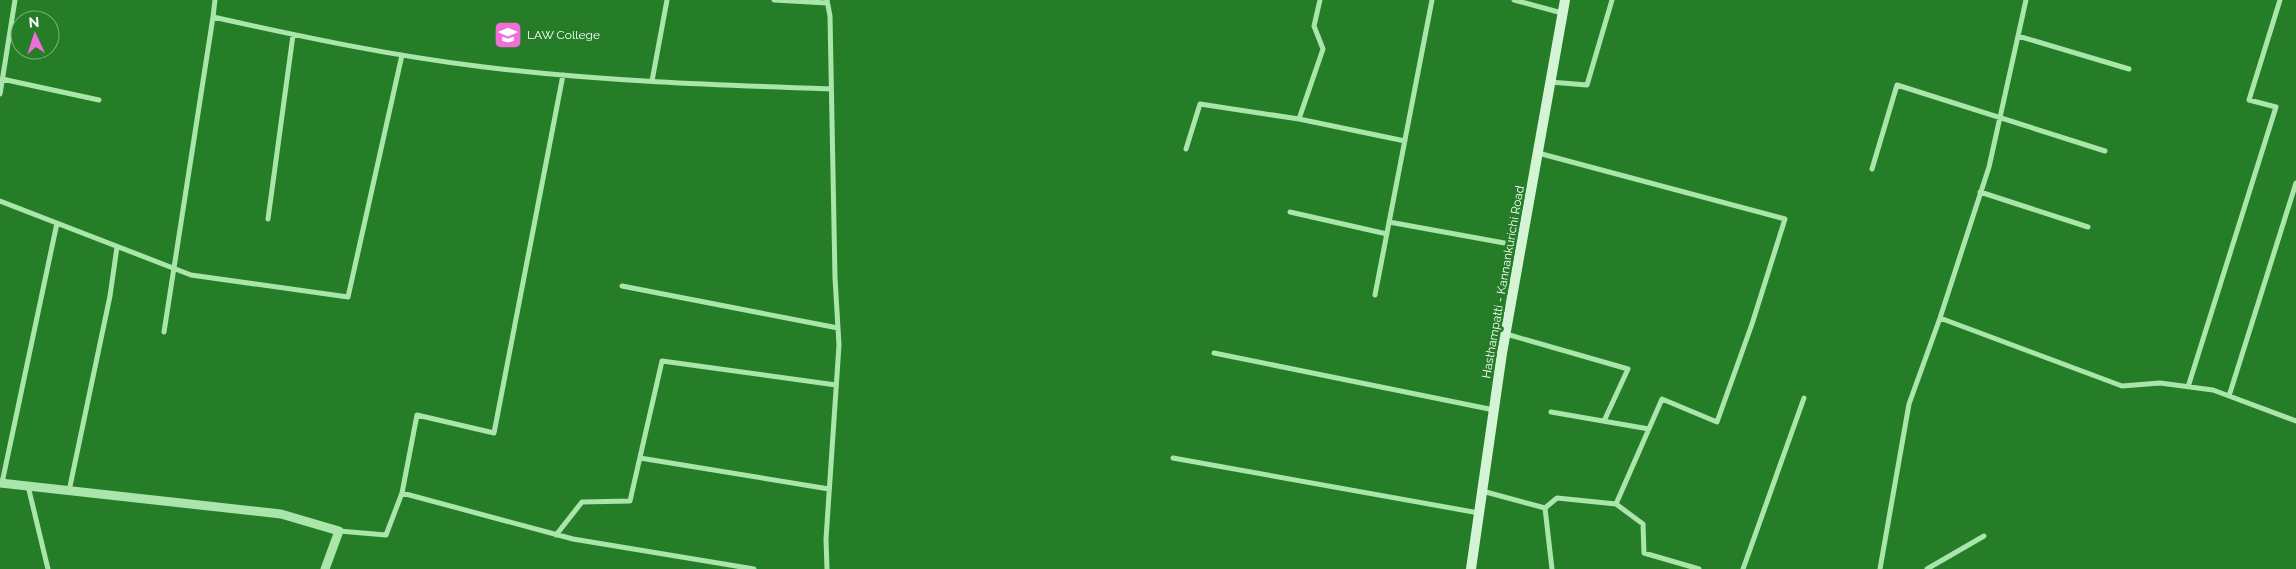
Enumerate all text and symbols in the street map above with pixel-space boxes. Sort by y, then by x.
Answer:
north arrow [10,10,60,60]
text: N [28,14,40,30]
school or university icon: LAW College [493,20,523,50]
place label: LAW College [527,28,600,42]
street label: Hasthampatti - Kannankurichi Road [1479,184,1527,380]

